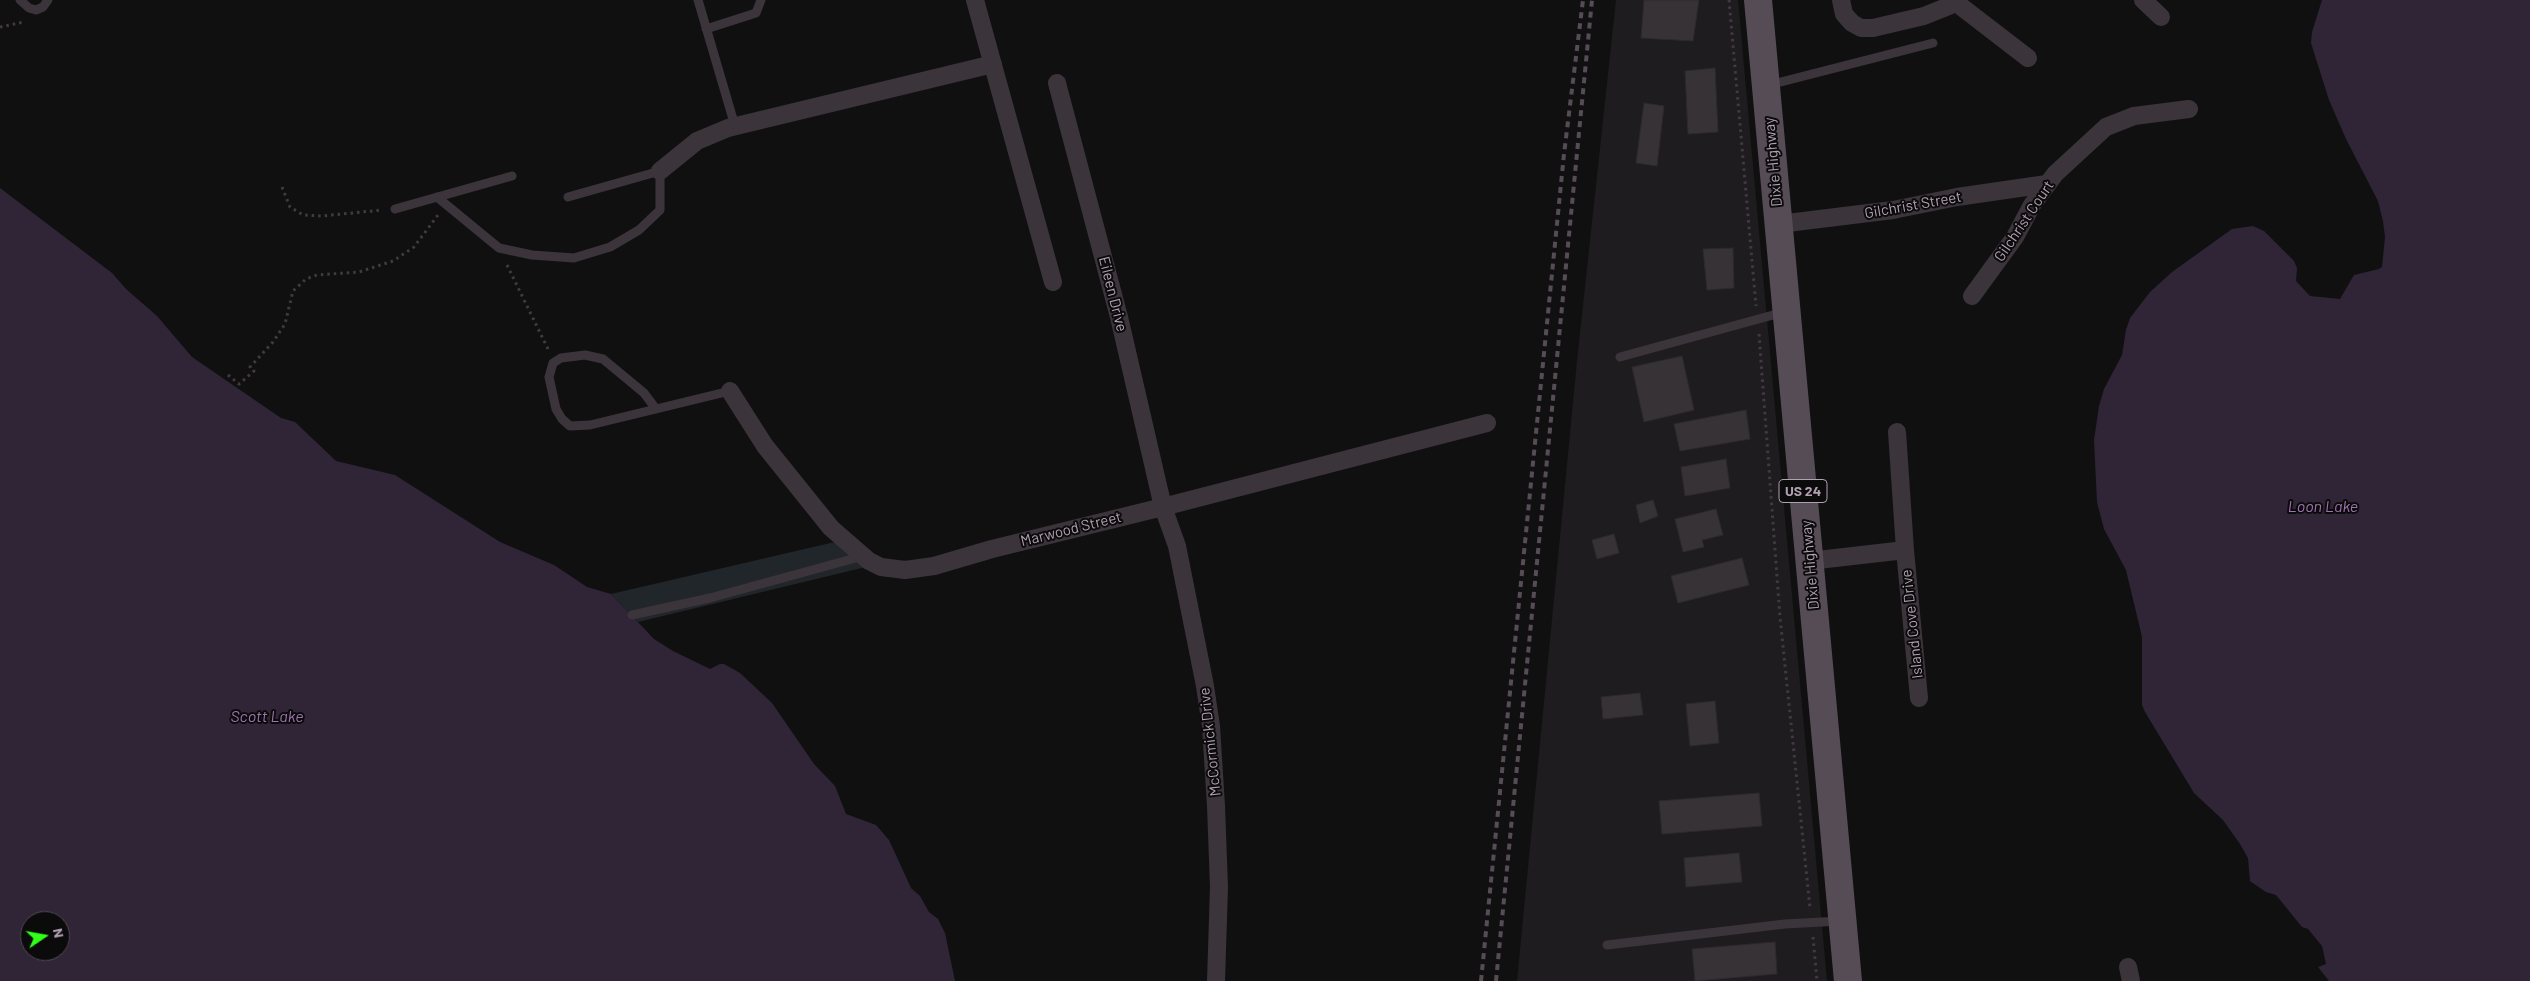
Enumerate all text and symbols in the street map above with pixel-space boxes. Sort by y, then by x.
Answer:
street label: Dixie Highway [1760,116,1786,208]
street label: Gilchrist Court [1990,177,2058,265]
street label: Gilchrist Street [1863,188,1963,222]
street label: Eileen Drive [1095,255,1131,333]
road number: US 24 [1779,480,1827,502]
water label: Loon Lake [2288,497,2358,517]
street label: Marwood Street [1019,508,1123,550]
street label: Dixie Highway [1797,519,1823,611]
street label: Island Cove Drive [1897,569,1927,679]
street label: McCormick Drive [1195,687,1225,797]
water label: Scott Lake [231,707,303,727]
north arrow [20,911,70,961]
text: N [50,927,68,939]

